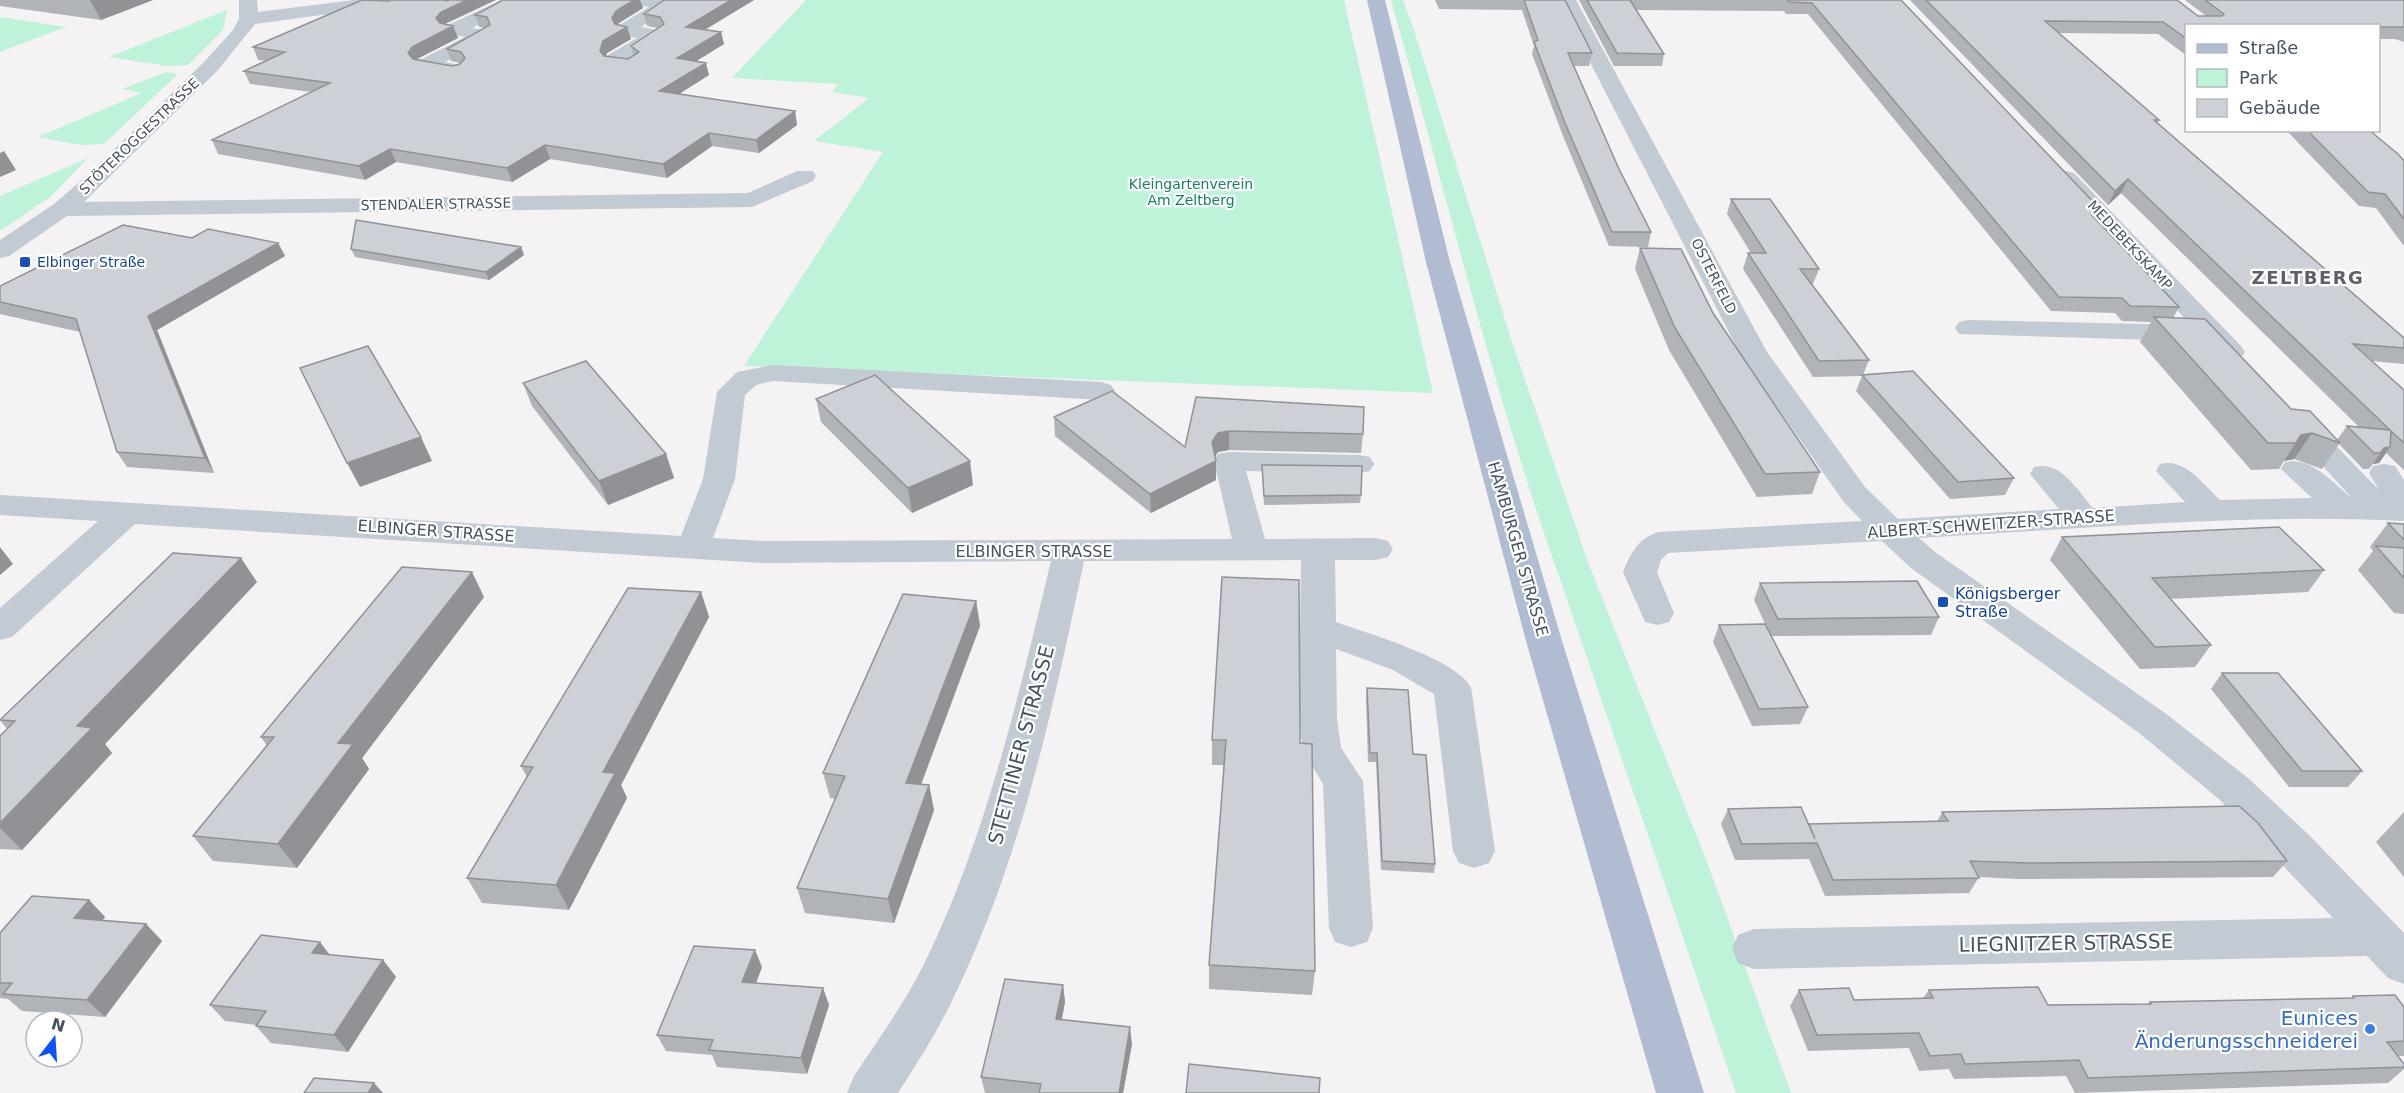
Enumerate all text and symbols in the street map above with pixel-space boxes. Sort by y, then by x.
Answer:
legend [2185,24,2380,132]
text: Straße [2239,37,2298,58]
text: Park [2239,67,2278,88]
street label: STÖTEROGGESTRASSE [75,74,202,197]
text: Gebäude [2239,97,2320,118]
park label: Kleingartenverein Am Zeltberg [1129,176,1253,208]
street label: STENDALER STRASSE [361,195,511,213]
street label: MEDEBEKSKAMP [2085,197,2175,293]
street label: OSTERFELD [1688,236,1740,316]
place label: Elbinger Straße [37,254,145,270]
marker: Elbinger Straße [18,255,32,269]
district label: ZELTBERG [2252,267,2364,288]
street label: HAMBURGER STRASSE [1484,459,1552,639]
street label: ALBERT-SCHWEITZER-STRASSE [1867,506,2115,542]
street label: ELBINGER STRASSE [357,516,515,546]
street label: ELBINGER STRASSE [955,542,1113,561]
place label: Königsberger Straße [1955,584,2061,621]
marker: Königsberger Straße [1936,595,1950,609]
street label: STETTINER STRASSE [983,643,1059,847]
street label: LIEGNITZER STRASSE [1959,929,2173,957]
place label: Eunices Änderungsschneiderei [2135,1006,2358,1053]
north arrow [24,1009,84,1069]
text: N [49,1014,67,1036]
marker: Eunices Änderungsschneiderei [2363,1022,2377,1036]

